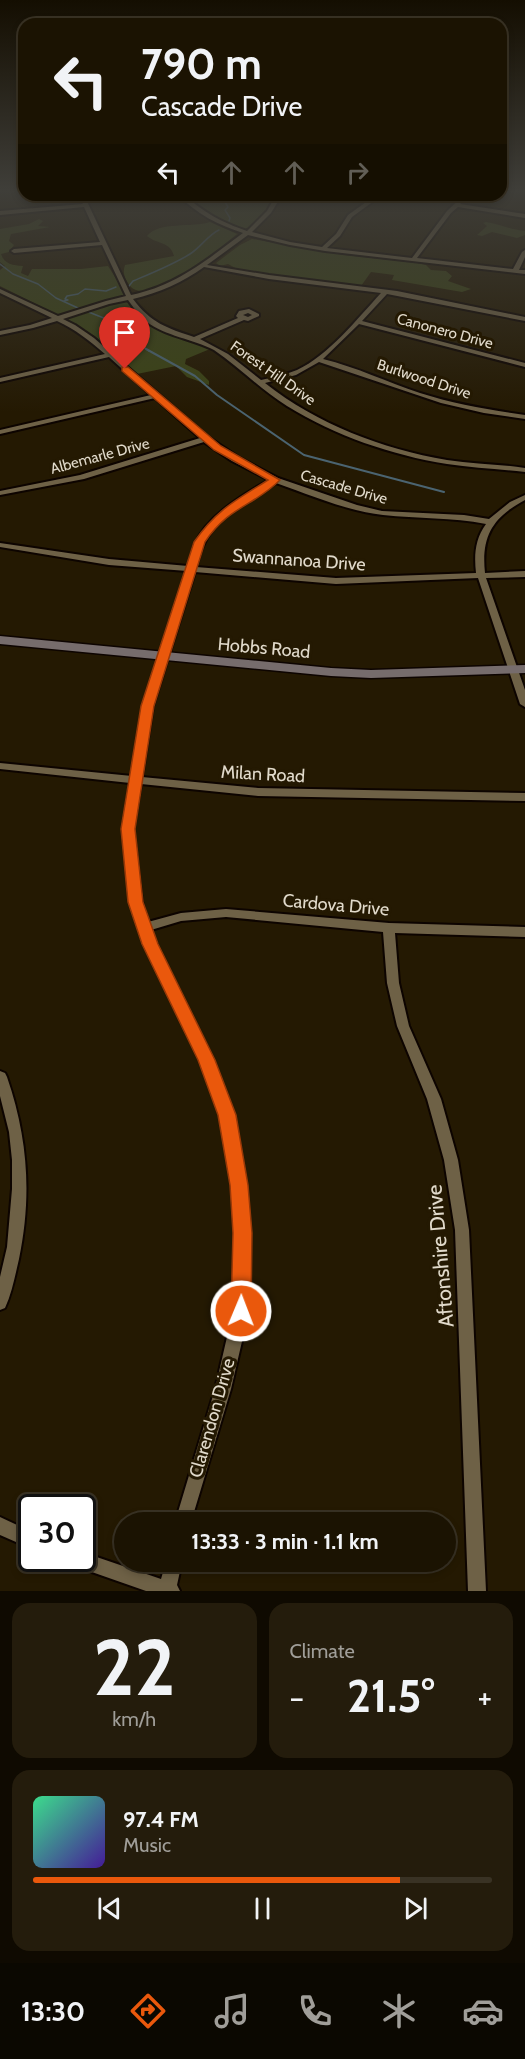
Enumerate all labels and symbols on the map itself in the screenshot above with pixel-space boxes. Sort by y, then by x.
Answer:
pin [99,307,150,369]
street label: Canonero Drive [395,309,495,353]
street label: Forest Hill Drive [227,337,319,409]
street label: Burlwood Drive [375,355,473,403]
street label: Albemarle Drive [48,434,152,478]
street label: Cascade Drive [298,466,390,508]
street label: Swannanoa Drive [232,544,366,576]
street label: Hobbs Road [217,633,311,663]
street label: Milan Road [220,761,306,787]
street label: Cardova Drive [282,889,390,921]
street label: Aftonshire Drive [421,1183,459,1328]
position arrow [209,1279,273,1343]
street label: Clarendon Drive [184,1356,240,1480]
speed limit sign: 30 [18,1494,96,1572]

